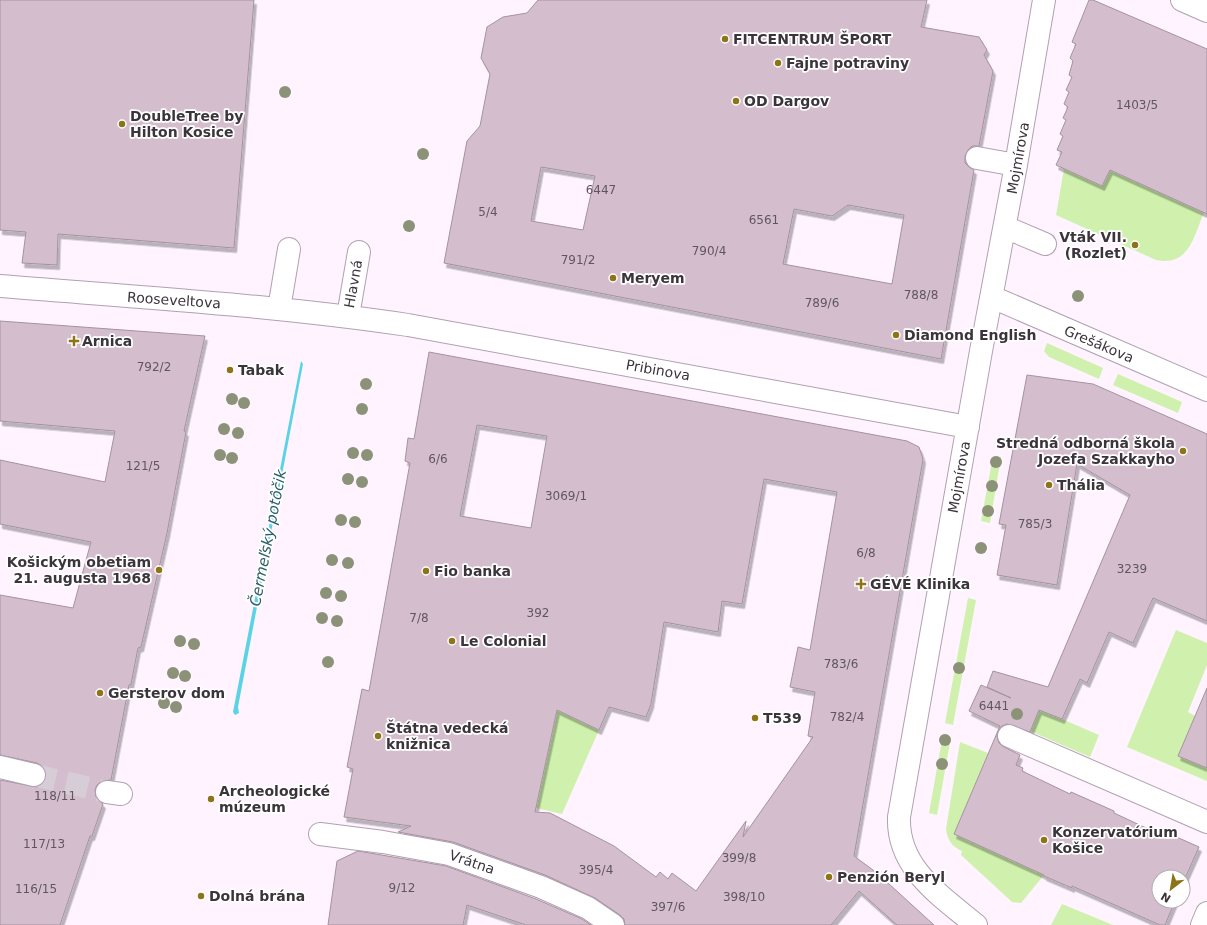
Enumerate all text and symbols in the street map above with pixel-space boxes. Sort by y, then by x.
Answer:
place label: FITCENTRUM ŠPORT [733,30,892,47]
marker: FITCENTRUM ŠPORT [720,34,730,44]
place label: Fajne potraviny [786,55,909,71]
marker: Fajne potraviny [773,58,783,68]
place label: OD Dargov [744,93,829,109]
marker: OD Dargov [731,96,741,106]
house number: 1403/5 [1116,98,1158,112]
place label: DoubleTree by Hilton Kosice [130,108,243,140]
marker: DoubleTree by Hilton Kosice [117,119,127,129]
street label: Mojmírova [1004,121,1032,195]
house number: 6447 [586,183,616,197]
house number: 5/4 [478,205,498,219]
house number: 6561 [749,213,779,227]
place label: Vták VII. (Rozlet) [1059,229,1127,261]
marker: Vták VII. (Rozlet) [1130,240,1140,250]
house number: 790/4 [692,244,726,258]
house number: 791/2 [561,253,595,267]
street label: Hlavná [341,259,365,309]
place label: Meryem [621,270,685,286]
marker: Meryem [608,273,618,283]
house number: 788/8 [904,288,938,302]
street label: Rooseveltova [127,289,221,311]
house number: 789/6 [805,296,839,310]
street label: Grešákova [1062,322,1136,366]
place label: Diamond English [904,327,1036,343]
marker: Diamond English [891,330,901,340]
place label: Arnica [82,333,132,349]
marker: Arnica [69,336,79,346]
street label: Pribinova [625,356,691,384]
house number: 792/2 [137,360,171,374]
place label: Tabak [238,362,285,378]
marker: Tabak [225,365,235,375]
place label: Stredná odborná škola Jozefa Szakkayho [996,435,1175,467]
street label: Mojmírova [945,440,973,514]
marker: Stredná odborná škola Jozefa Szakkayho [1178,446,1188,456]
house number: 6/6 [428,452,448,466]
house number: 121/5 [126,459,160,473]
water label: Čermeľský potôčik [245,467,290,608]
place label: Thália [1057,477,1105,493]
marker: Thália [1044,480,1054,490]
house number: 3069/1 [545,489,587,503]
house number: 785/3 [1018,517,1052,531]
house number: 6/8 [856,546,876,560]
place label: Košickým obetiam 21. augusta 1968 [7,554,151,586]
house number: 3239 [1117,562,1147,576]
place label: Fio banka [434,563,511,579]
marker: Košickým obetiam 21. augusta 1968 [154,565,164,575]
marker: Fio banka [421,566,431,576]
place label: GÉVÉ Klinika [870,576,970,592]
marker: GÉVÉ Klinika [855,578,867,590]
house number: 392 [527,606,549,620]
house number: 7/8 [409,611,429,625]
place label: Le Colonial [460,633,547,649]
marker: Le Colonial [447,636,457,646]
house number: 783/6 [824,657,858,671]
place label: Gersterov dom [108,685,225,701]
marker: Gersterov dom [95,688,105,698]
house number: 6441 [979,699,1009,713]
place label: T539 [763,710,802,726]
house number: 782/4 [830,710,864,724]
marker: T539 [750,713,760,723]
place label: Štátna vedecká knižnica [386,719,508,752]
marker: Štátna vedecká knižnica [373,731,383,741]
place label: Archeologické múzeum [219,783,330,815]
house number: 118/11 [34,789,76,803]
marker: Archeologické múzeum [206,794,216,804]
place label: Konzervatórium Košice [1052,824,1178,856]
marker: Konzervatórium Košice [1039,835,1049,845]
house number: 117/13 [23,837,65,851]
street label: Vrátna [447,847,497,877]
house number: 399/8 [722,851,756,865]
house number: 395/4 [579,863,613,877]
place label: Penzión Beryl [837,869,945,885]
north arrow [1151,869,1191,909]
marker: Penzión Beryl [824,872,834,882]
house number: 9/12 [389,881,415,895]
house number: 116/15 [15,882,57,896]
place label: Dolná brána [209,888,305,904]
text: N [1159,889,1173,905]
house number: 398/10 [723,890,765,904]
marker: Dolná brána [196,891,206,901]
house number: 397/6 [651,900,685,914]

